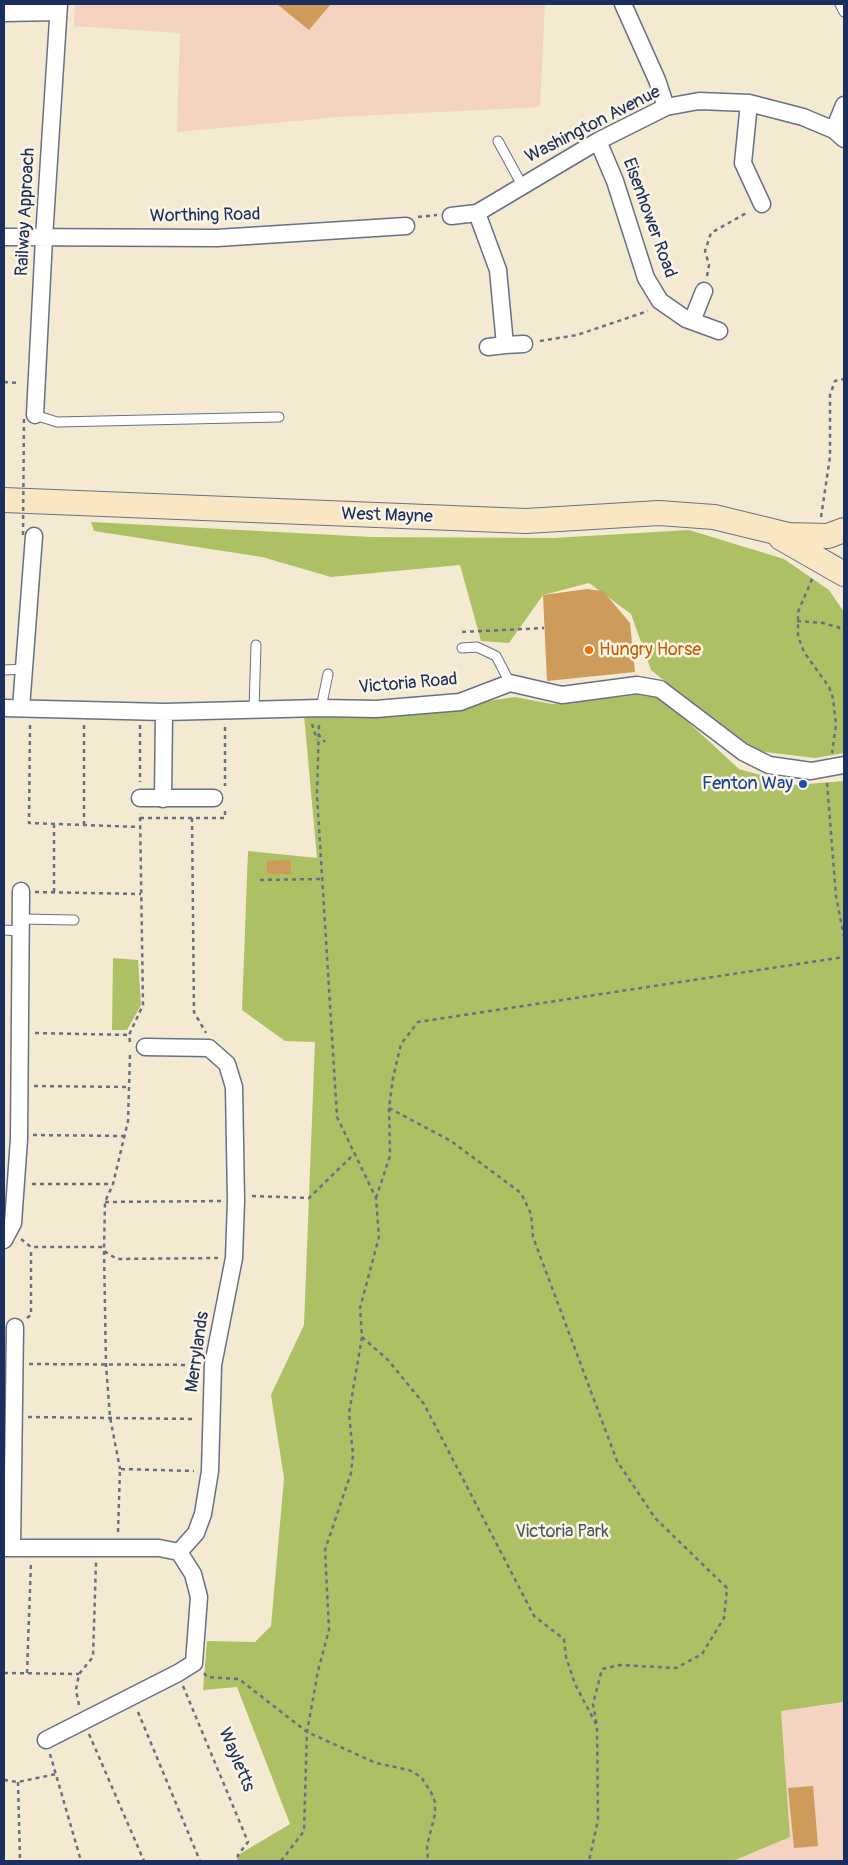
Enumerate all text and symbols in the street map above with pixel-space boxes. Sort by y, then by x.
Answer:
street label: Washington Avenue [522,82,664,168]
street label: Railway Approach [12,147,40,277]
street label: Eisenhower Road [617,155,681,281]
street label: Worthing Road [149,204,261,228]
street label: West Mayne [341,504,433,528]
place label: Hungry Horse [599,639,701,661]
marker: Hungry Horse [583,644,595,656]
street label: Victoria Road [358,669,458,699]
place label: Fenton Way [702,773,793,795]
marker: Fenton Way [797,778,809,790]
street label: Merrylands [182,1310,214,1394]
park label: Victoria Park [515,1521,609,1543]
street label: Wayletts [213,1725,259,1795]

